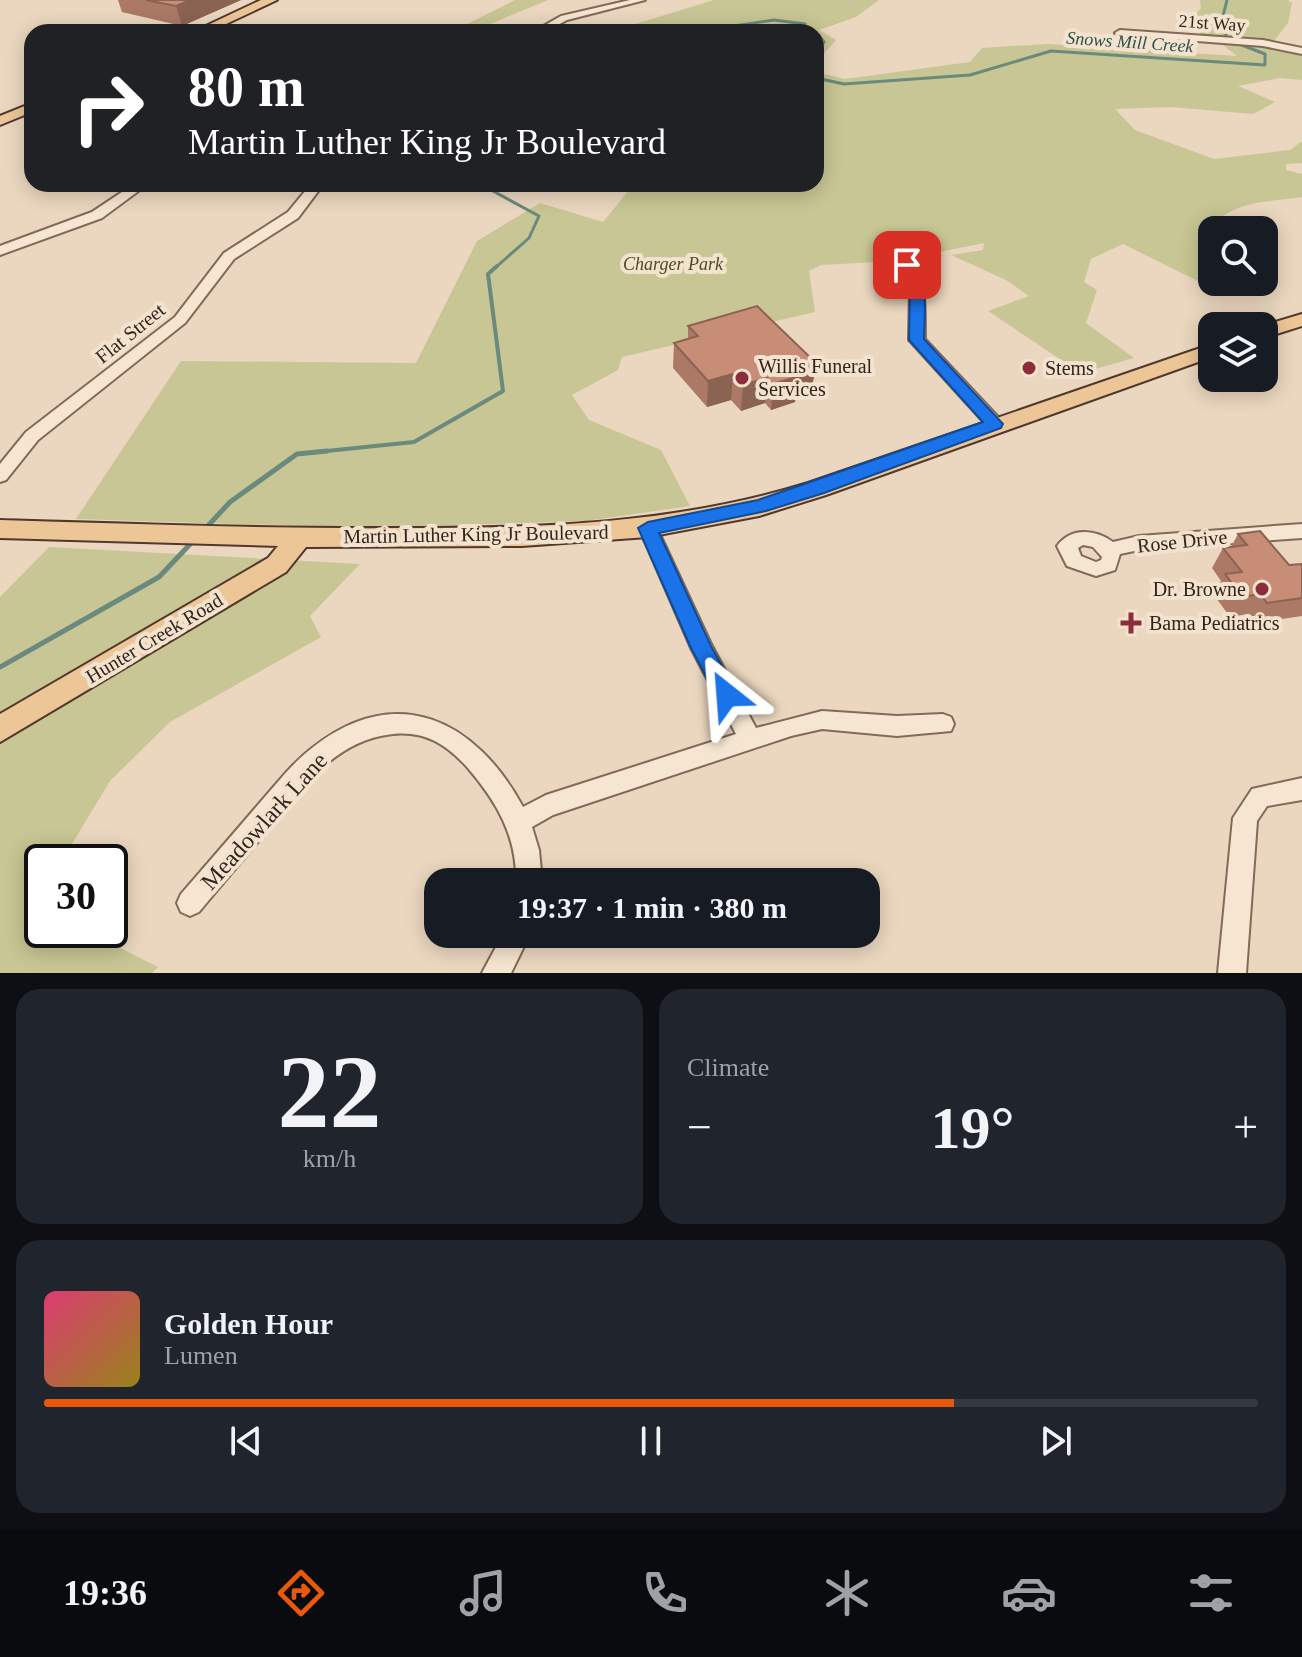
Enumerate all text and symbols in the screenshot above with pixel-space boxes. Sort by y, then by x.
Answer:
street label: 21st Way [1178,11,1246,35]
water label: Snows Mill Creek [1066,28,1195,56]
icon: right [56,56,160,160]
text: 80 m [188,56,305,118]
text: Martin Luther King Jr Boulevard [188,122,666,162]
map controls [1198,216,1278,392]
button: search [1198,216,1278,296]
pin [873,231,941,299]
icon: arrive [885,243,929,287]
park label: Charger Park [623,254,724,274]
street label: Flat Street [91,298,169,368]
button: layers [1198,312,1278,392]
place label: Willis Funeral Services [758,355,873,400]
place label: Stems [1045,357,1094,379]
marker: Stems [1020,359,1038,377]
marker: Willis Funeral Services [733,369,751,387]
street label: Martin Luther King Jr Boulevard [343,521,609,548]
street label: Rose Drive [1136,525,1228,557]
place label: Dr. Browne [1153,578,1246,600]
marker: Dr. Browne [1253,580,1271,598]
street label: Hunter Creek Road [82,589,226,687]
marker: Bama Pediatrics [1120,612,1142,634]
place label: Bama Pediatrics [1149,612,1280,634]
position arrow [685,653,769,737]
street label: Meadowlark Lane [196,747,332,895]
speed limit sign: 30 [24,844,128,948]
text: 19:37 · 1 min · 380 m [517,891,787,924]
text: 22 [278,1034,382,1149]
text: Climate [687,1053,769,1082]
text: 19° [931,1095,1015,1161]
text: − [687,1103,712,1152]
text: + [1233,1103,1258,1152]
text: km/h [303,1144,356,1173]
text: Golden Hour [164,1307,333,1340]
text: Lumen [164,1341,238,1370]
icon: previous [224,1419,268,1463]
icon: pause [629,1419,673,1463]
icon: next [1034,1419,1078,1463]
icon: directions [273,1565,329,1621]
icon: music [455,1565,511,1621]
icon: phone [637,1565,693,1621]
icon: climate [819,1565,875,1621]
icon: car [1001,1565,1057,1621]
icon: filters [1183,1565,1239,1621]
text: 19:36 [63,1573,147,1613]

